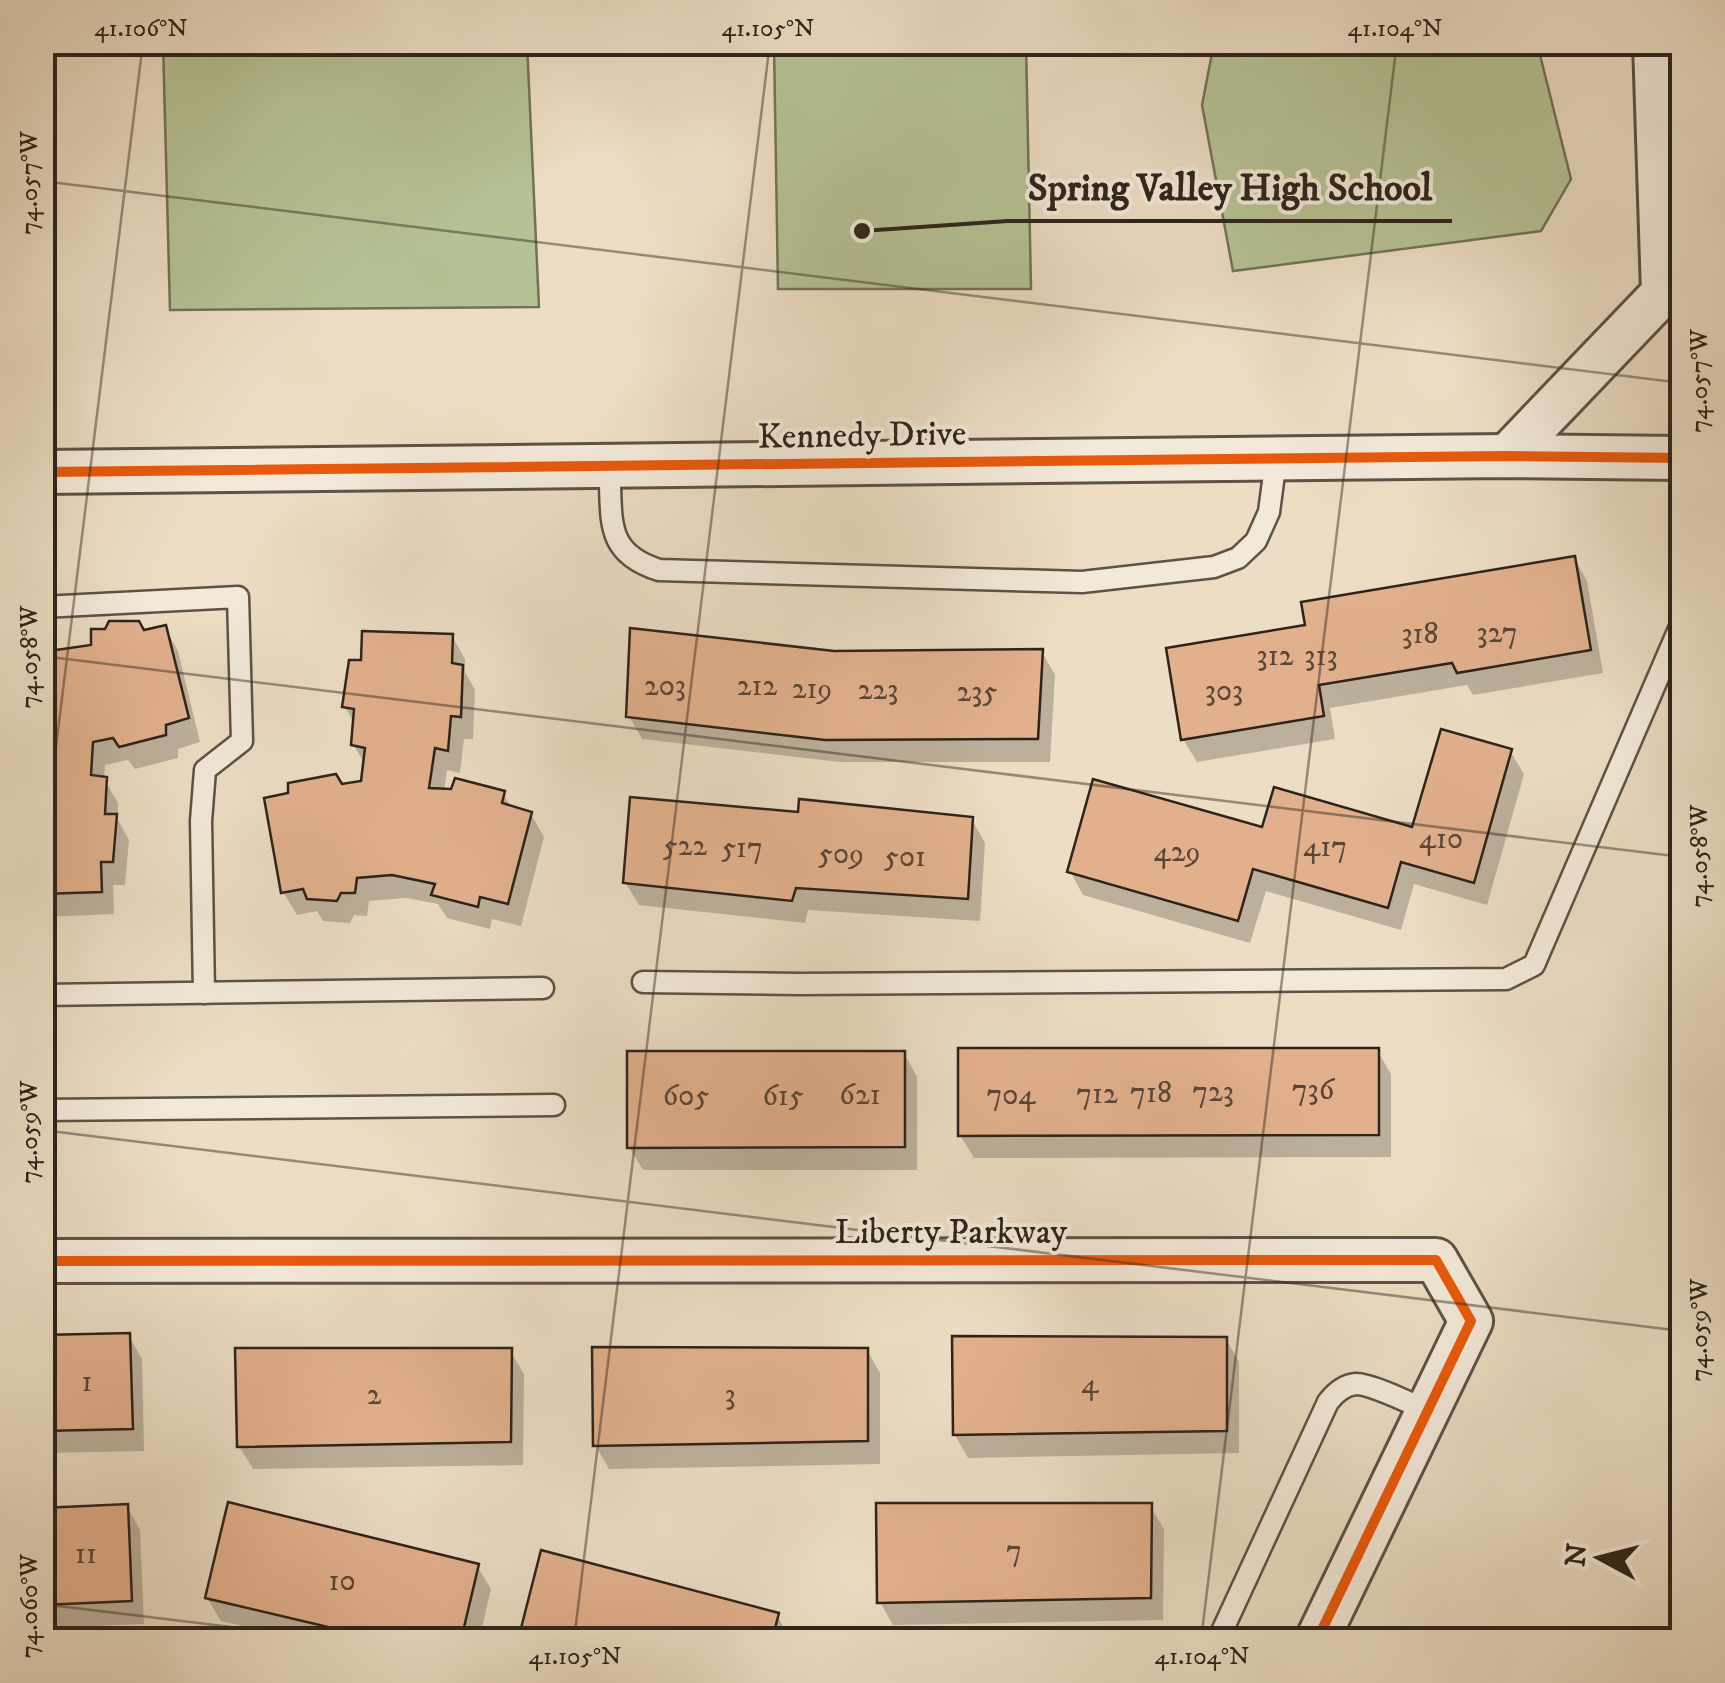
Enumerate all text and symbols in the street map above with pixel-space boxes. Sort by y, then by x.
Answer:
text: 41.106°N [94,13,188,44]
text: 41.105°N [722,13,814,44]
text: 41.104°N [1348,13,1442,44]
text: 74.057°W [14,130,45,235]
callout: Spring Valley High School [1008,153,1452,221]
text: Spring Valley High School [1028,165,1433,213]
text: 74.057°W [1684,328,1715,433]
street label: Kennedy Drive [757,412,967,460]
text: 74.058°W [14,604,45,708]
house number: 327 [1476,615,1518,652]
house number: 318 [1401,616,1439,653]
house number: 312 [1257,638,1294,675]
house number: 313 [1304,638,1338,675]
house number: 203 [644,668,686,705]
house number: 212 [737,668,778,705]
house number: 219 [792,671,832,708]
house number: 223 [858,672,898,709]
house number: 303 [1205,673,1243,710]
house number: 235 [957,674,998,711]
text: 74.058°W [1684,803,1715,907]
house number: 410 [1419,821,1463,858]
house number: 522 [663,828,707,865]
house number: 417 [1303,829,1347,866]
house number: 517 [721,830,763,867]
house number: 429 [1154,834,1200,871]
house number: 509 [818,836,864,873]
house number: 501 [884,839,926,876]
house number: 736 [1292,1072,1336,1109]
house number: 723 [1192,1074,1234,1111]
house number: 718 [1130,1075,1172,1112]
house number: 712 [1076,1076,1118,1113]
house number: 621 [839,1077,881,1114]
house number: 704 [986,1077,1036,1114]
house number: 605 [663,1078,709,1115]
house number: 615 [762,1078,804,1115]
text: 74.059°W [14,1079,45,1183]
street label: Liberty Parkway [835,1211,1068,1255]
text: 74.059°W [1684,1277,1715,1381]
house number: 1 [81,1364,93,1401]
house number: 4 [1081,1366,1099,1403]
house number: 2 [367,1377,382,1414]
house number: 3 [724,1377,736,1414]
north arrow [1550,1508,1650,1608]
house number: 7 [1006,1533,1022,1570]
house number: 11 [75,1536,97,1573]
text: N [1558,1542,1595,1569]
text: 74.060°W [14,1553,45,1658]
house number: 10 [328,1563,356,1600]
text: 41.105°N [529,1641,621,1672]
text: 41.104°N [1155,1641,1249,1672]

